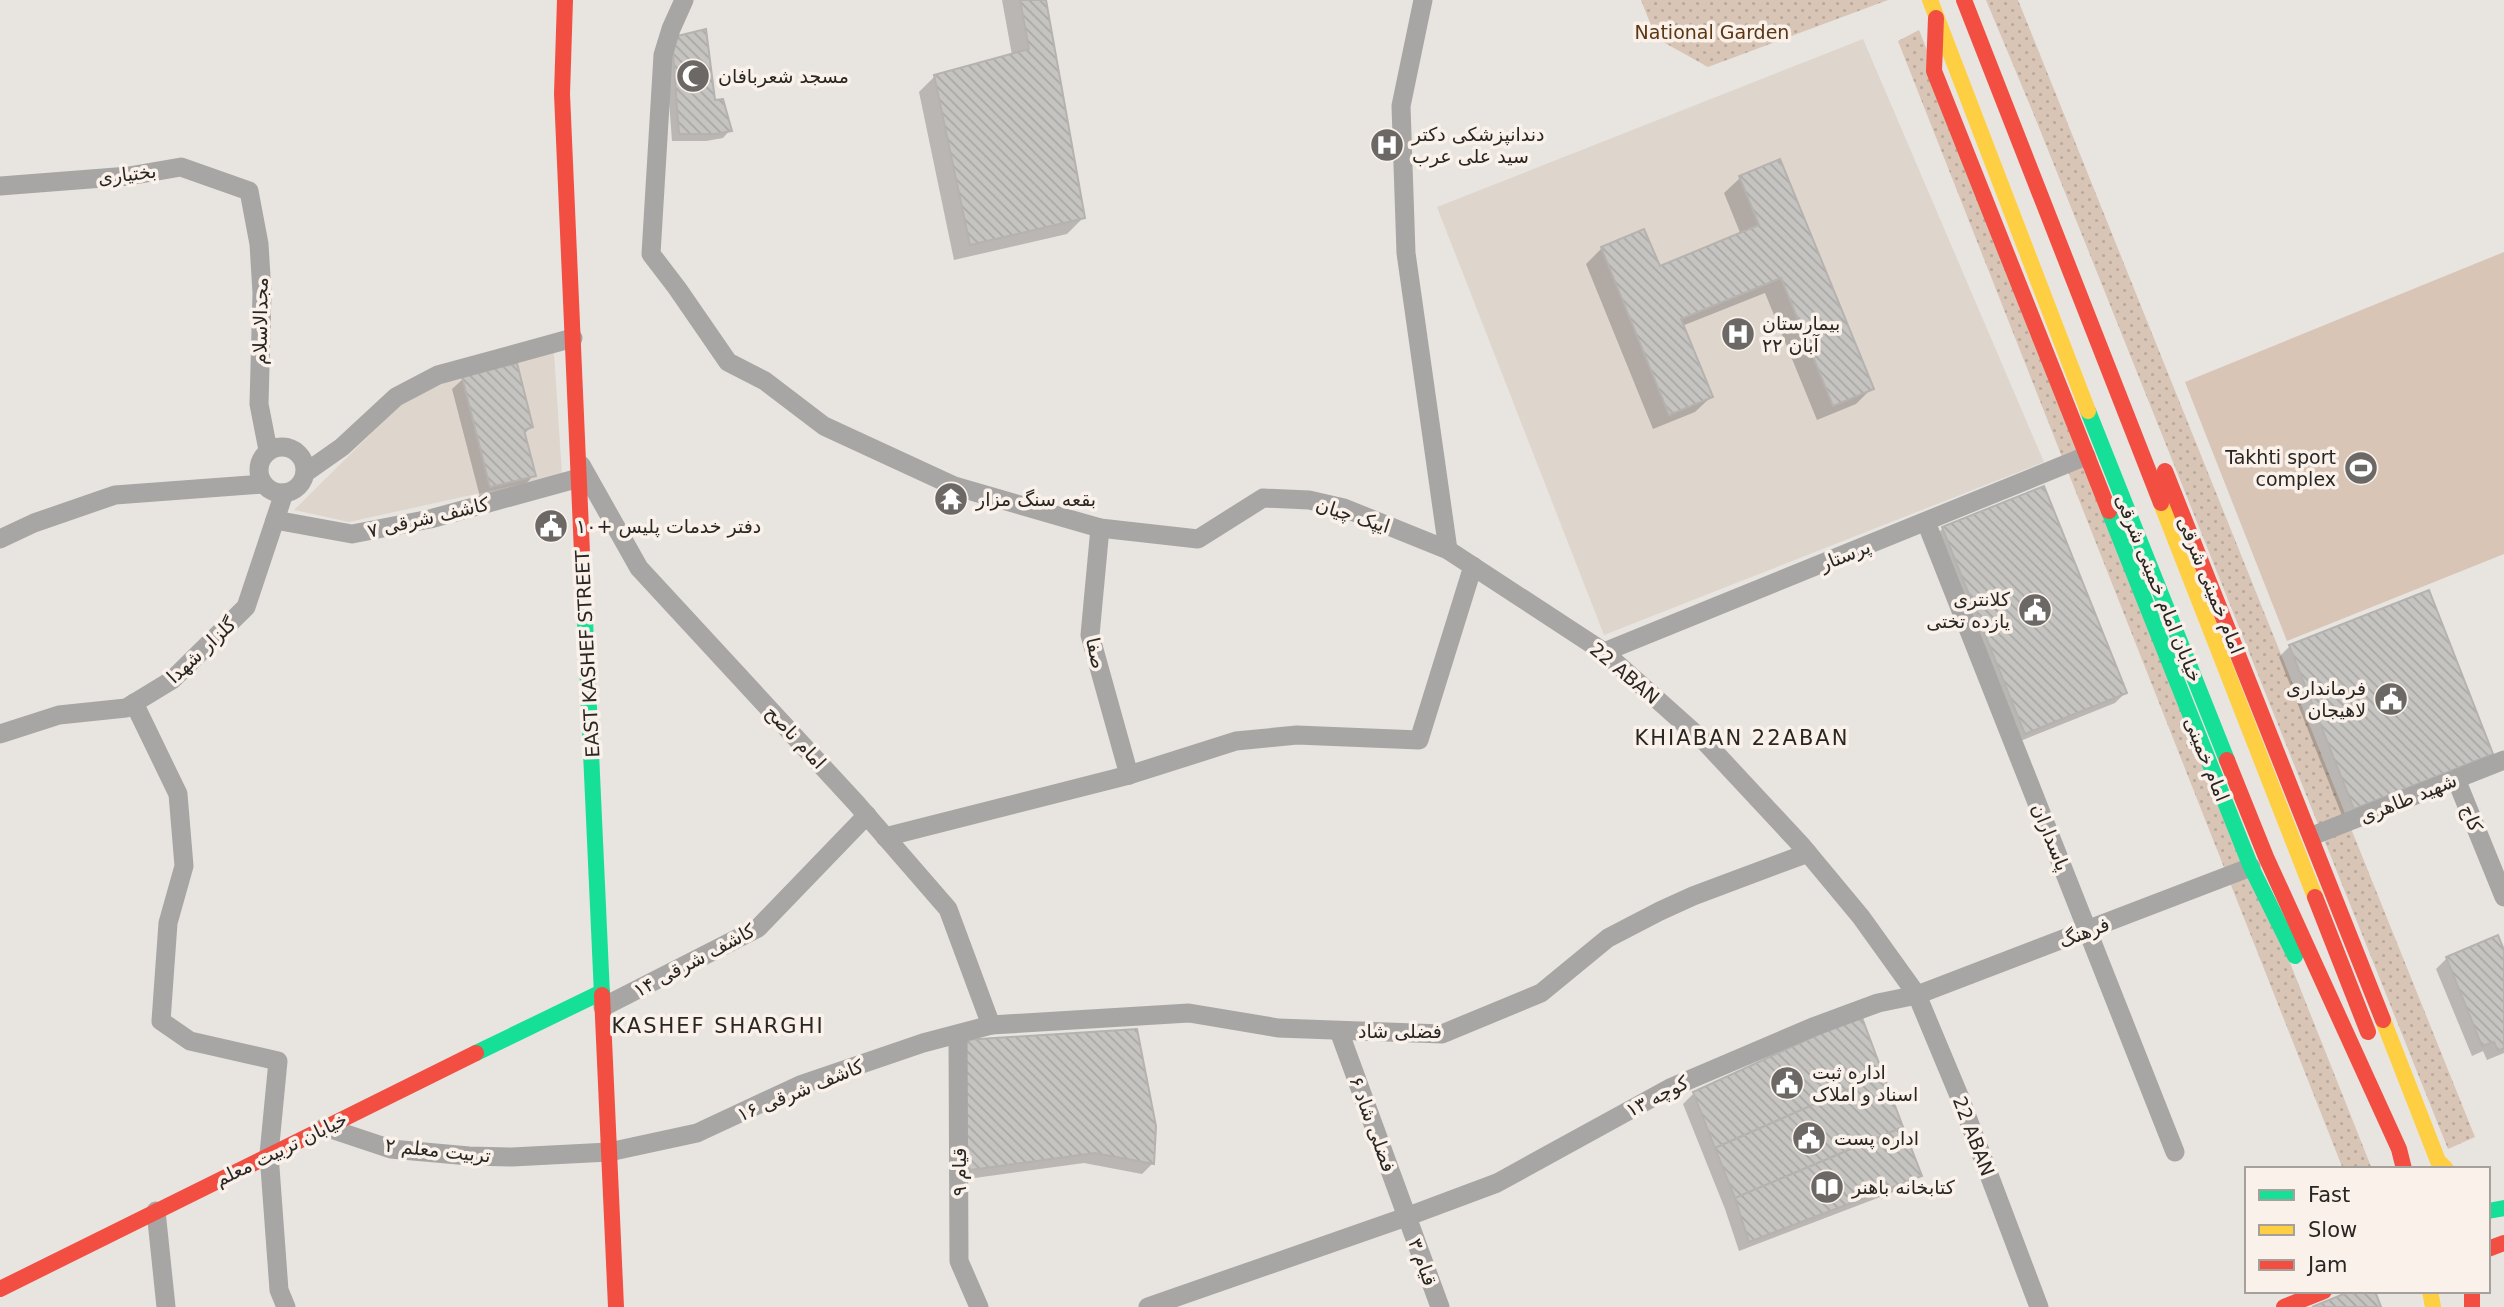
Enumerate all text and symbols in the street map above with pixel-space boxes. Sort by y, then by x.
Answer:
park label: National Garden [1635,21,1789,43]
mosque icon: مسجد شعربافان [674,57,712,95]
place label: مسجد شعربافان [718,65,849,88]
place label: دندانپزشکی دکتر سید علی عرب [1411,123,1545,168]
hospital icon: دندانپزشکی دکتر سید علی عرب [1368,126,1406,164]
street label: بختیاری [96,159,158,189]
street label: مجدالاسلام [248,277,273,365]
place label: بیمارستان ۲۲ آبان [1762,312,1840,356]
hospital icon: بیمارستان ۲۲ آبان [1719,315,1757,353]
place label: Takhti sport complex [2224,446,2336,490]
sports icon: Takhti sport complex [2342,449,2380,487]
temple icon: بقعه سنگ مزار [932,480,970,518]
place label: بقعه سنگ مزار [975,488,1096,511]
street label: خیابان امام خمینی شرقی [2110,491,2207,686]
street label: کاشف شرقی ۷ [365,492,492,543]
street label: ایپک چیان [1313,493,1393,538]
public building icon: دفتر خدمات پلیس +۱۰ [532,507,570,545]
street label: امام خمینی شرقی [2172,513,2249,657]
place label: دفتر خدمات پلیس +۱۰ [576,515,761,538]
street label: پرستار [1816,535,1874,576]
street label: EAST KASHEF STREET [571,549,603,758]
place label: کلانتری یازده تختی [1926,588,2011,633]
public building icon: کلانتری یازده تختی [2016,591,2054,629]
street label: گلزار شهدا [162,612,241,688]
street label: صفا [1082,635,1110,671]
street label: 22 ABAN [1586,638,1664,708]
place label: فرمانداری لاهیجان [2286,677,2366,721]
public building icon: فرمانداری لاهیجان [2372,680,2410,718]
street label: امام ناصح [760,701,831,774]
street label: امام خمینی [2179,714,2234,805]
district label: KHIABAN 22ABAN [1635,726,1849,750]
street label: شهید طاهری [2356,769,2460,828]
street label: پاسداران [2027,800,2074,874]
street label: کاج [2456,801,2488,836]
street label: فرهنگ [2056,912,2113,953]
street label: کاشف شرقی ۱۴ [630,918,760,1002]
district label: KASHEF SHARGHI [611,1014,825,1038]
street label: فضلی شاد [1358,1020,1442,1042]
street label: کاشف شرقی ۱۶ [734,1054,868,1126]
place label: اداره ثبت اسناد و املاک [1812,1061,1918,1106]
public building icon: اداره ثبت اسناد و املاک [1768,1064,1806,1102]
street label: کوچه ۱۳ [1622,1071,1693,1122]
street label: فضلی شاد ۶ [1346,1073,1400,1175]
street label: 22 ABAN [1949,1093,1999,1179]
street label: خیابان تربیت معلم [211,1108,351,1191]
public building icon: اداره پست [1790,1119,1828,1157]
place label: اداره پست [1834,1127,1919,1150]
street label: تربیت معلم ۲ [384,1134,492,1167]
street label: قیام ۹ [948,1148,971,1196]
legend [2245,1167,2490,1293]
library icon: کتابخانه باهنر [1808,1168,1846,1206]
place label: کتابخانه باهنر [1851,1176,1956,1199]
text: Fast [2308,1183,2350,1207]
text: Slow [2308,1218,2357,1242]
street label: قیام ۳ [1403,1235,1442,1289]
text: Jam [2306,1253,2348,1277]

